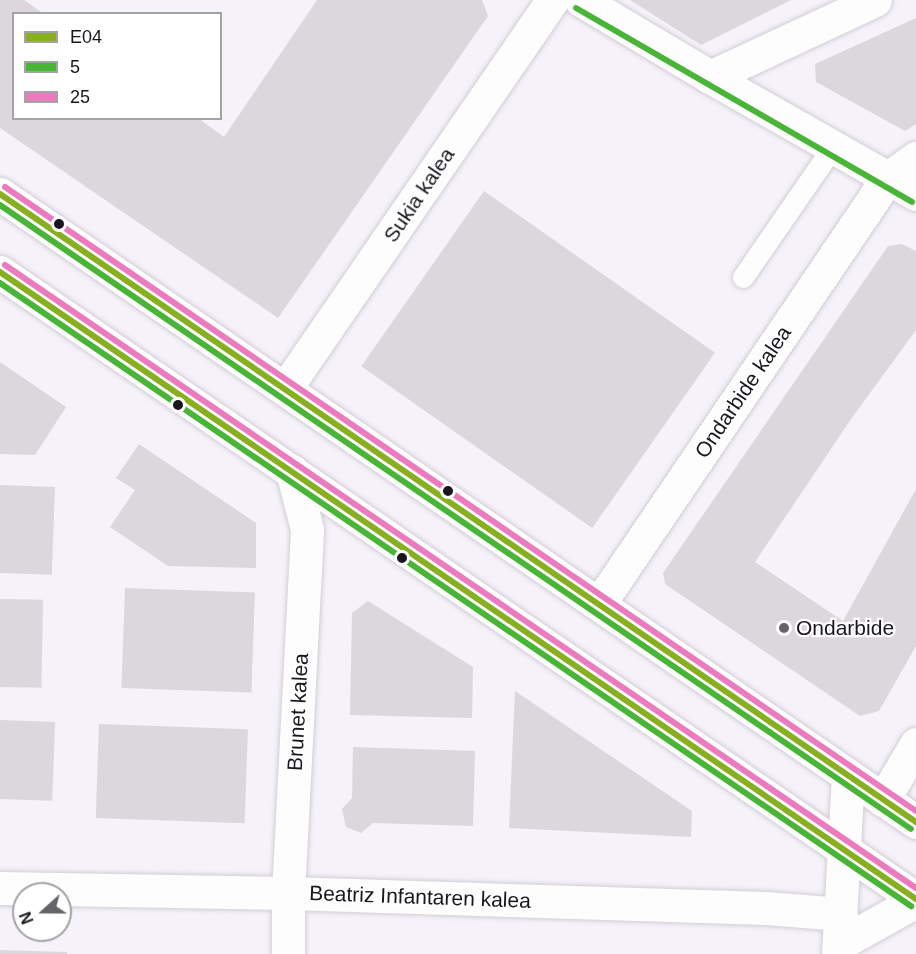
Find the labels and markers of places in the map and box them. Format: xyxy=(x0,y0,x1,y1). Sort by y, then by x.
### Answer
unlabelled marker xyxy=(53,218,65,230)
unlabelled marker xyxy=(172,399,184,411)
unlabelled marker xyxy=(442,485,454,497)
unlabelled marker xyxy=(396,552,408,564)
place label: Ondarbide xyxy=(796,615,894,641)
marker: Ondarbide xyxy=(777,621,791,635)

